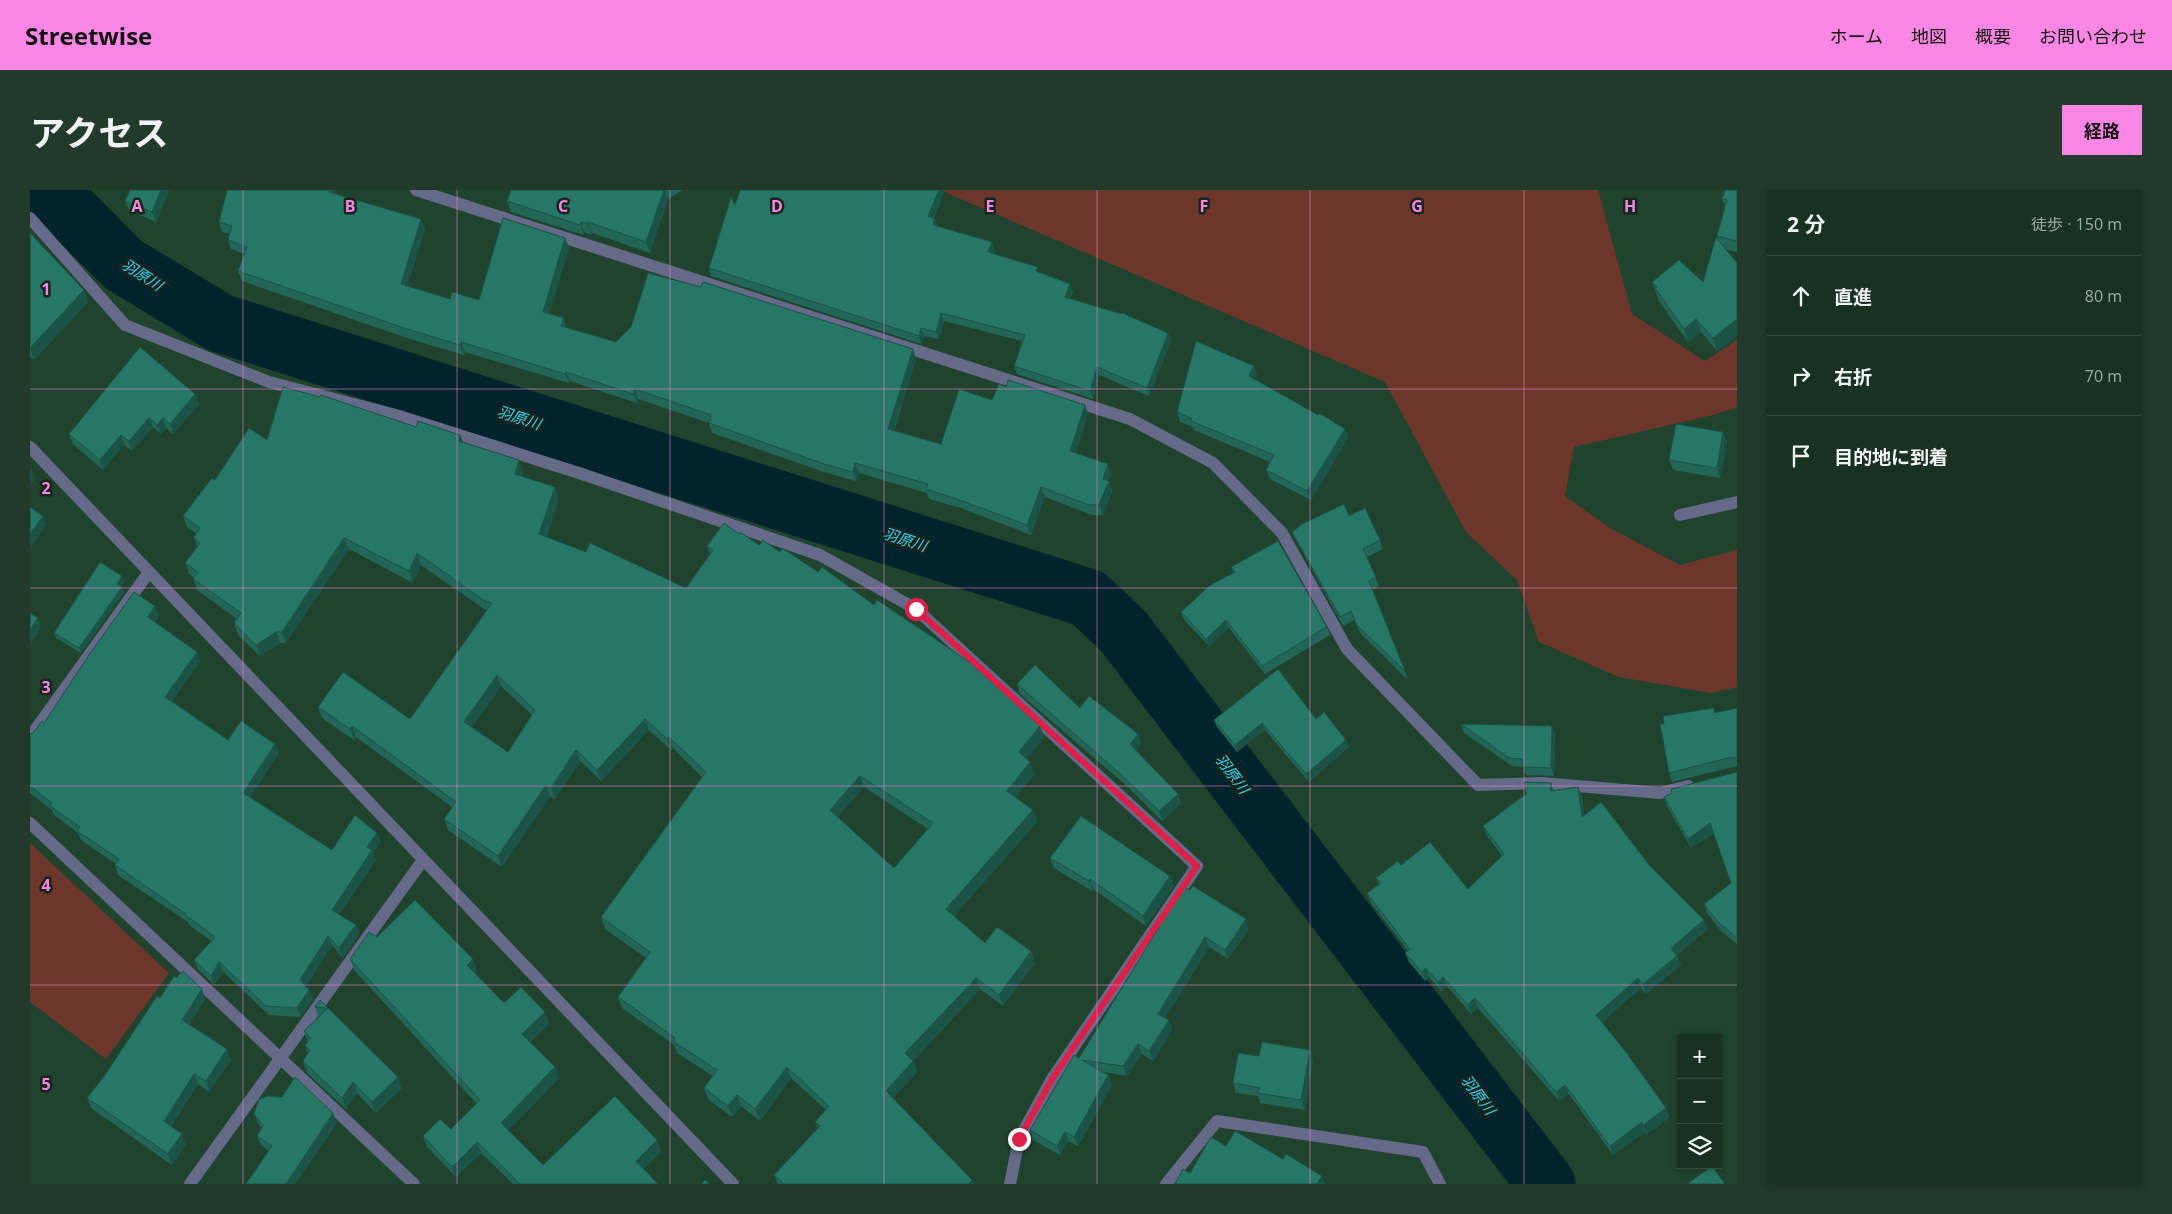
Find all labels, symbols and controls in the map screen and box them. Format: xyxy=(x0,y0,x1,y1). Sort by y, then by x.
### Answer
text: Streetwise xyxy=(25,19,152,52)
text: ホーム xyxy=(1830,24,1883,48)
text: 地図 xyxy=(1911,24,1947,48)
text: 概要 xyxy=(1975,24,2011,48)
text: お問い合わせ xyxy=(2039,24,2147,48)
button: 経路 xyxy=(2062,105,2142,155)
text: アクセス xyxy=(30,109,168,156)
text: A xyxy=(131,195,143,217)
text: B xyxy=(345,195,355,217)
text: C xyxy=(558,195,568,217)
text: D xyxy=(771,195,783,217)
text: E xyxy=(986,195,995,217)
text: F xyxy=(1200,195,1208,217)
text: G xyxy=(1411,195,1423,217)
text: H xyxy=(1624,195,1636,217)
text: 2 分 xyxy=(1787,210,1825,238)
text: 徒歩 · 150 m xyxy=(2031,213,2122,235)
water label: 羽原川 xyxy=(118,254,169,296)
text: 1 xyxy=(41,278,51,300)
icon: ahead xyxy=(1787,282,1815,310)
text: 直進 xyxy=(1834,284,1872,310)
text: 80 m xyxy=(2085,285,2122,307)
icon: right xyxy=(1787,362,1815,390)
text: 右折 xyxy=(1834,364,1872,390)
text: 70 m xyxy=(2085,365,2122,387)
water label: 羽原川 xyxy=(495,401,546,434)
icon: arrive xyxy=(1787,442,1815,470)
text: 目的地に到着 xyxy=(1834,444,1948,470)
text: 2 xyxy=(41,477,51,499)
water label: 羽原川 xyxy=(881,523,932,556)
route start xyxy=(905,598,928,621)
text: 3 xyxy=(41,676,51,698)
water label: 羽原川 xyxy=(1211,749,1256,799)
text: 4 xyxy=(41,874,51,896)
map controls xyxy=(1677,1034,1722,1169)
button: + xyxy=(1677,1034,1722,1079)
water label: 羽原川 xyxy=(1457,1070,1502,1120)
text: 5 xyxy=(41,1073,51,1095)
button: − xyxy=(1677,1079,1722,1124)
button: layers xyxy=(1677,1124,1722,1169)
route end xyxy=(1008,1128,1031,1151)

